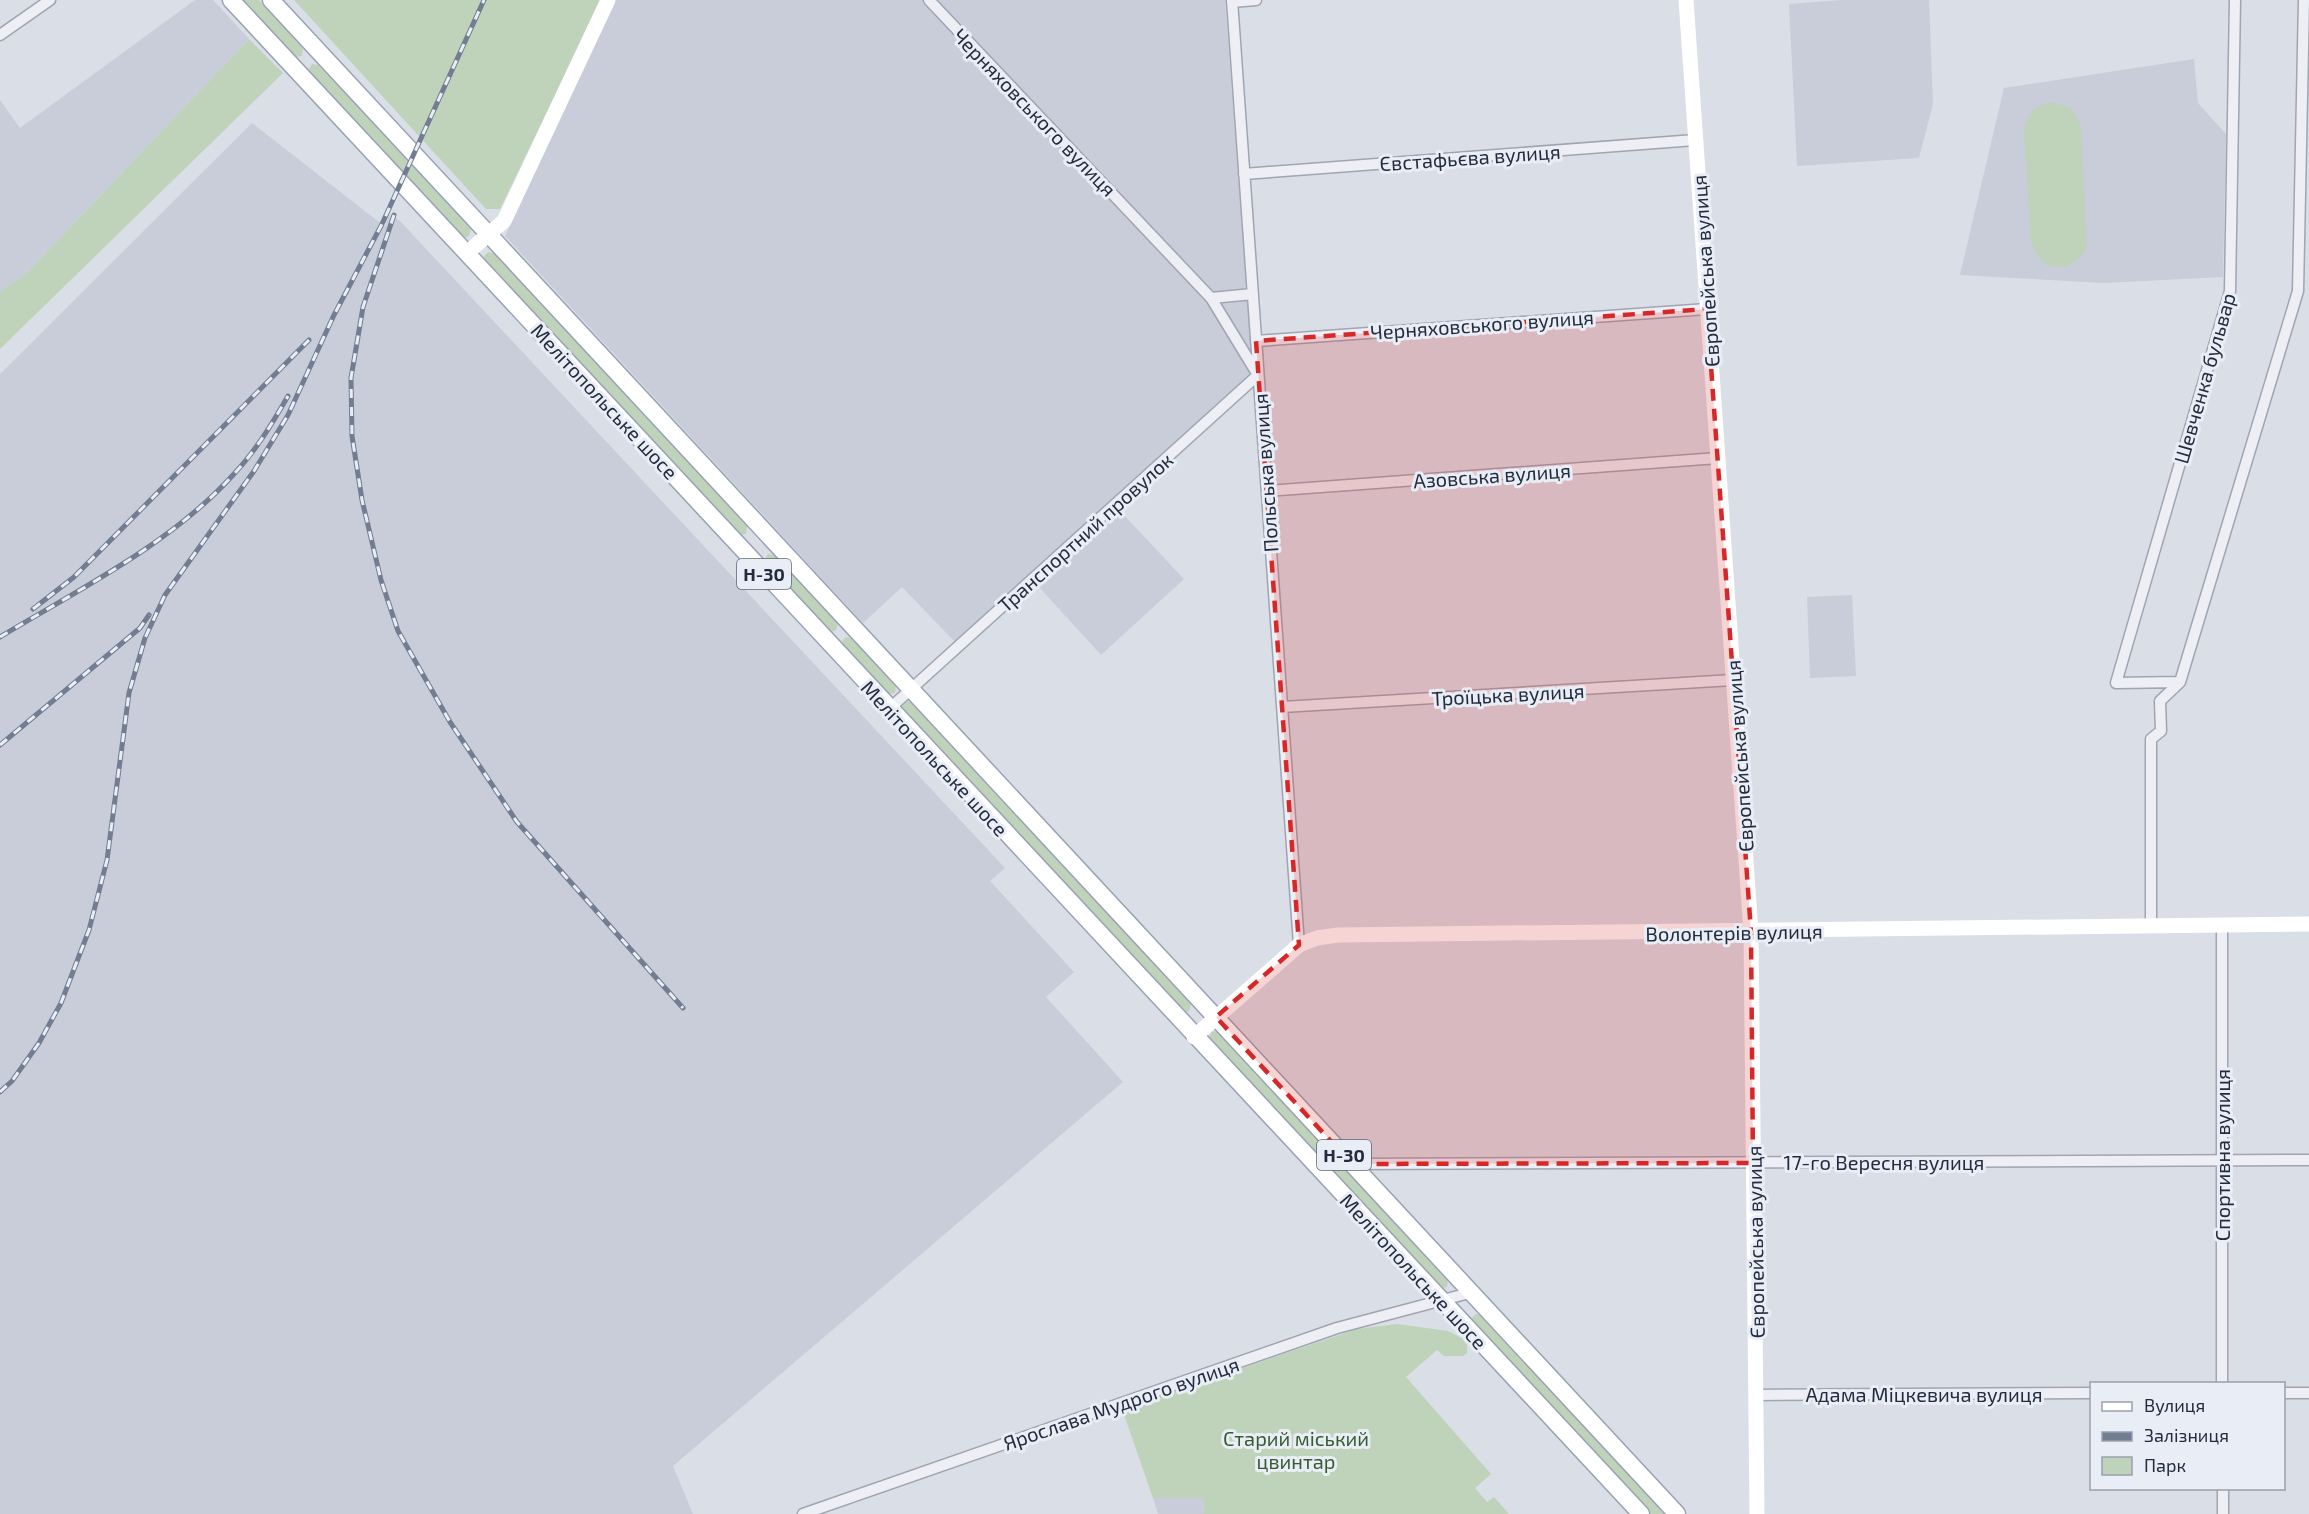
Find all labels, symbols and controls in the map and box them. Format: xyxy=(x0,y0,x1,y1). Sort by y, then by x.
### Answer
street label: Черняховського вулиця xyxy=(948,23,1121,202)
street label: Євстафьєва вулиця xyxy=(1379,139,1561,176)
street label: Європейська вулиця xyxy=(1686,174,1725,368)
street label: Шевченка бульвар xyxy=(2168,290,2241,466)
street label: Черняховського вулиця xyxy=(1369,304,1595,345)
street label: Мелітопольське шосе xyxy=(527,318,683,484)
street label: Польська вулиця xyxy=(1247,393,1284,553)
street label: Транспортний провулок xyxy=(993,447,1178,618)
street label: Азовська вулиця xyxy=(1412,458,1572,493)
road number: Н-30 xyxy=(737,559,791,589)
street label: Європейська вулиця xyxy=(1720,659,1759,853)
street label: Мелітопольське шосе xyxy=(857,675,1013,841)
street label: Троїцька вулиця xyxy=(1431,678,1585,711)
street label: Волонтерів вулиця xyxy=(1645,918,1823,947)
street label: Спортивна вулиця xyxy=(2210,1069,2235,1241)
road number: Н-30 xyxy=(1317,1140,1371,1170)
street label: Європейська вулиця xyxy=(1741,1145,1770,1339)
street label: 17-го Вересня вулиця xyxy=(1784,1150,1984,1175)
street label: Мелітопольське шосе xyxy=(1336,1188,1492,1354)
street label: Ярослава Мудрого вулиця xyxy=(1000,1351,1242,1456)
street label: Адама Міцкевича вулиця xyxy=(1805,1382,2043,1407)
legend xyxy=(2090,1382,2285,1490)
text: Вулиця xyxy=(2144,1394,2205,1416)
text: Залізниця xyxy=(2144,1424,2229,1446)
park label: Старий міський цвинтар xyxy=(1223,1426,1369,1473)
text: Парк xyxy=(2144,1454,2186,1476)

